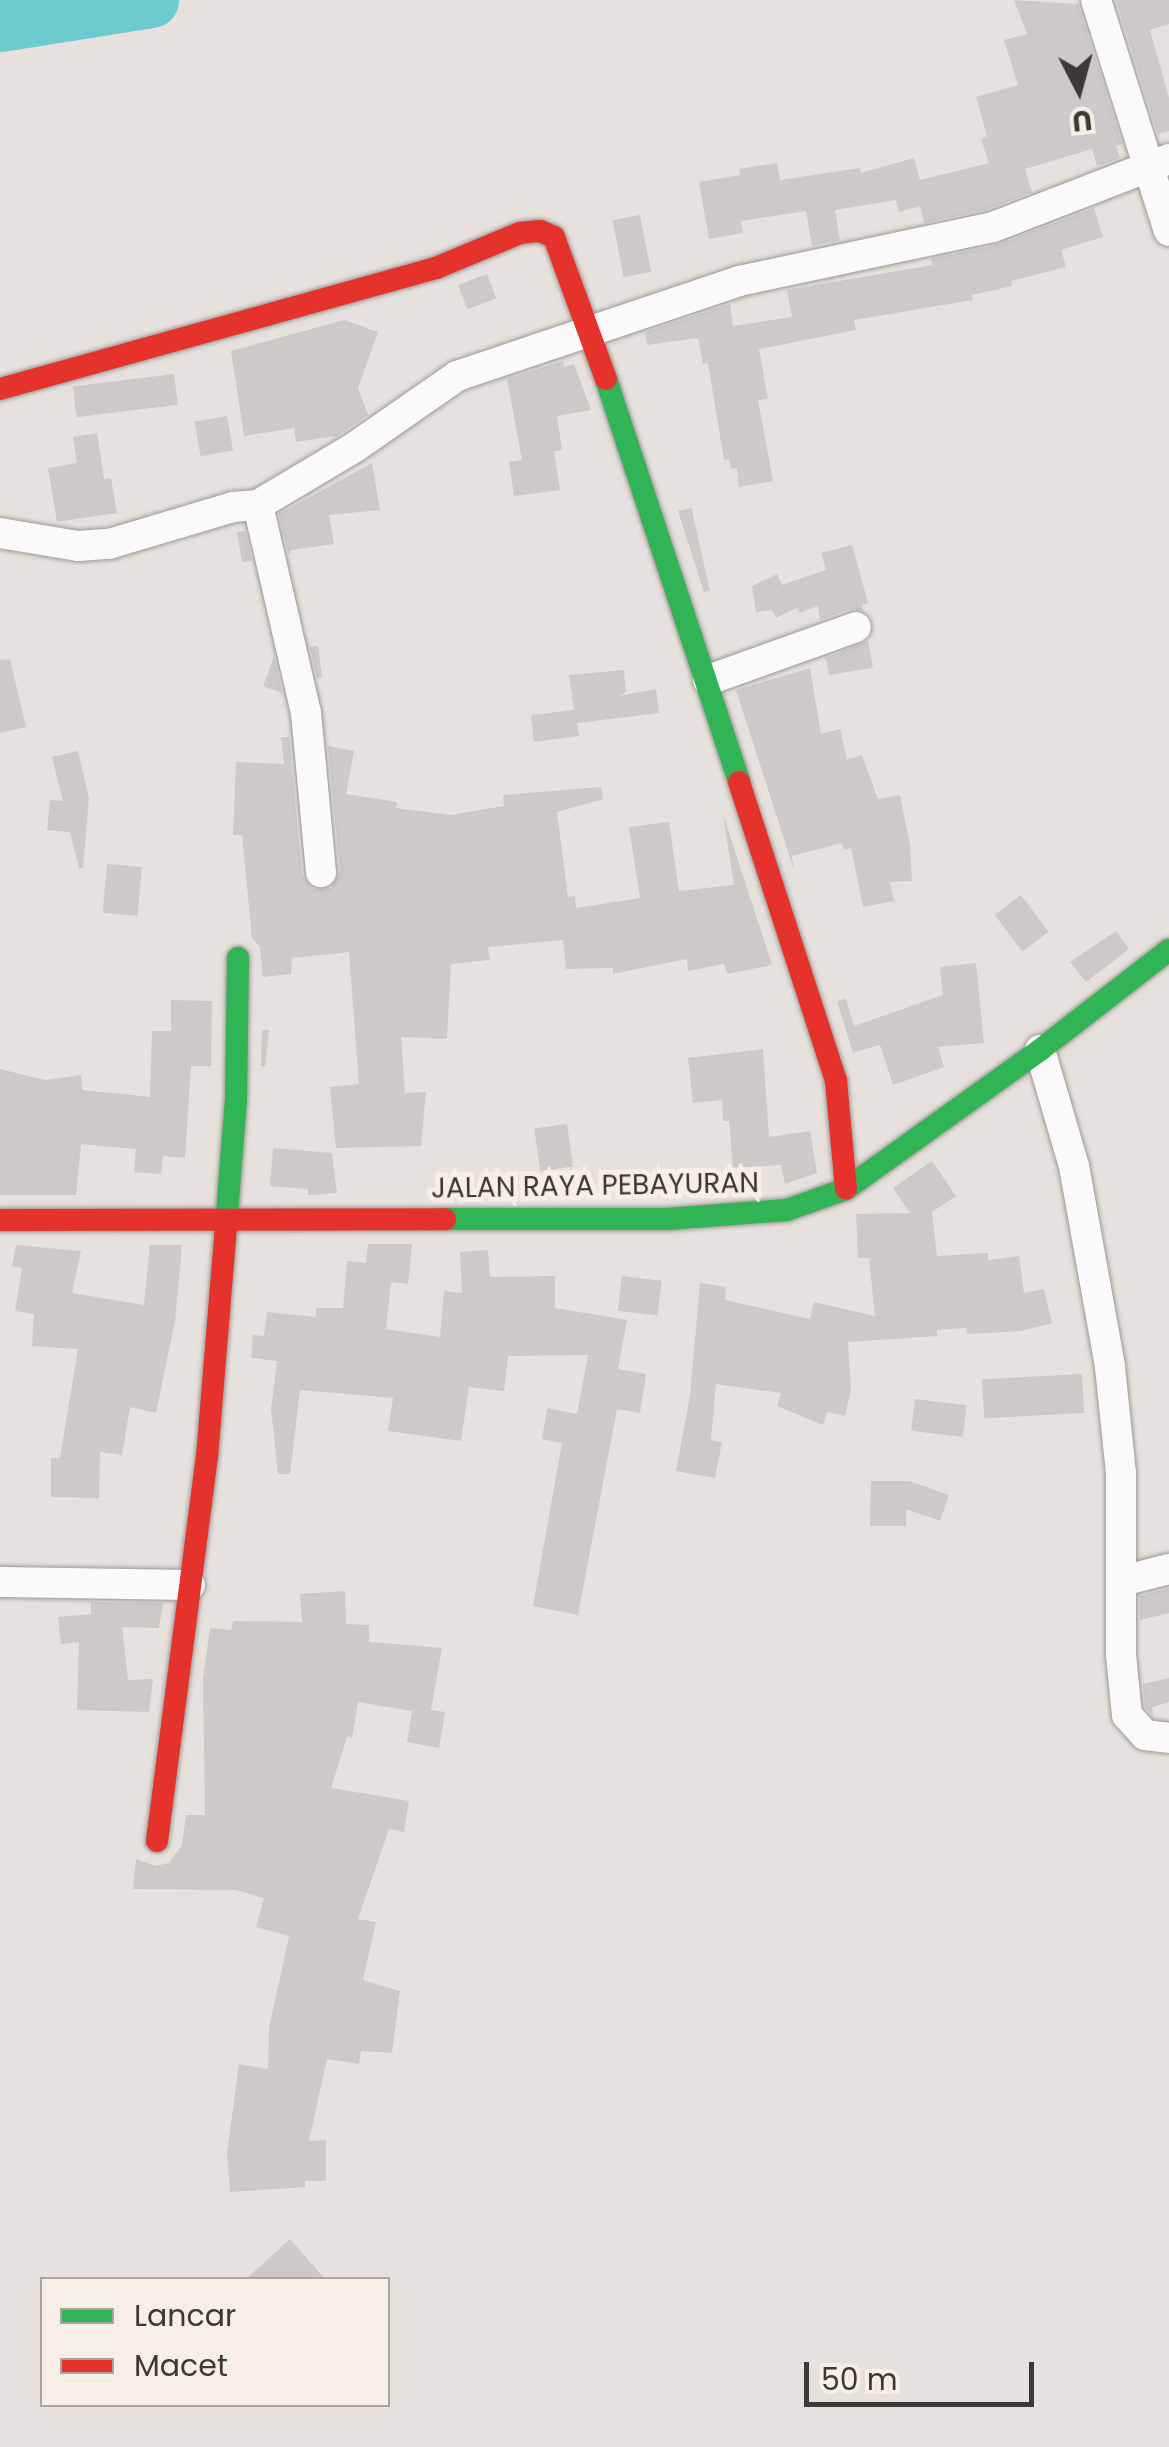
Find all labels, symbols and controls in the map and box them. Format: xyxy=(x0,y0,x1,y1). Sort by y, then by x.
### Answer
north arrow xyxy=(1029,40,1129,140)
text: U xyxy=(1070,100,1094,141)
street label: JALAN RAYA PEBAYURAN xyxy=(431,1166,759,1206)
legend xyxy=(40,2277,390,2407)
text: Lancar xyxy=(134,2294,236,2337)
scale bar xyxy=(809,2342,1039,2404)
text: Macet xyxy=(134,2344,228,2387)
text: 50 m xyxy=(821,2358,898,2401)

